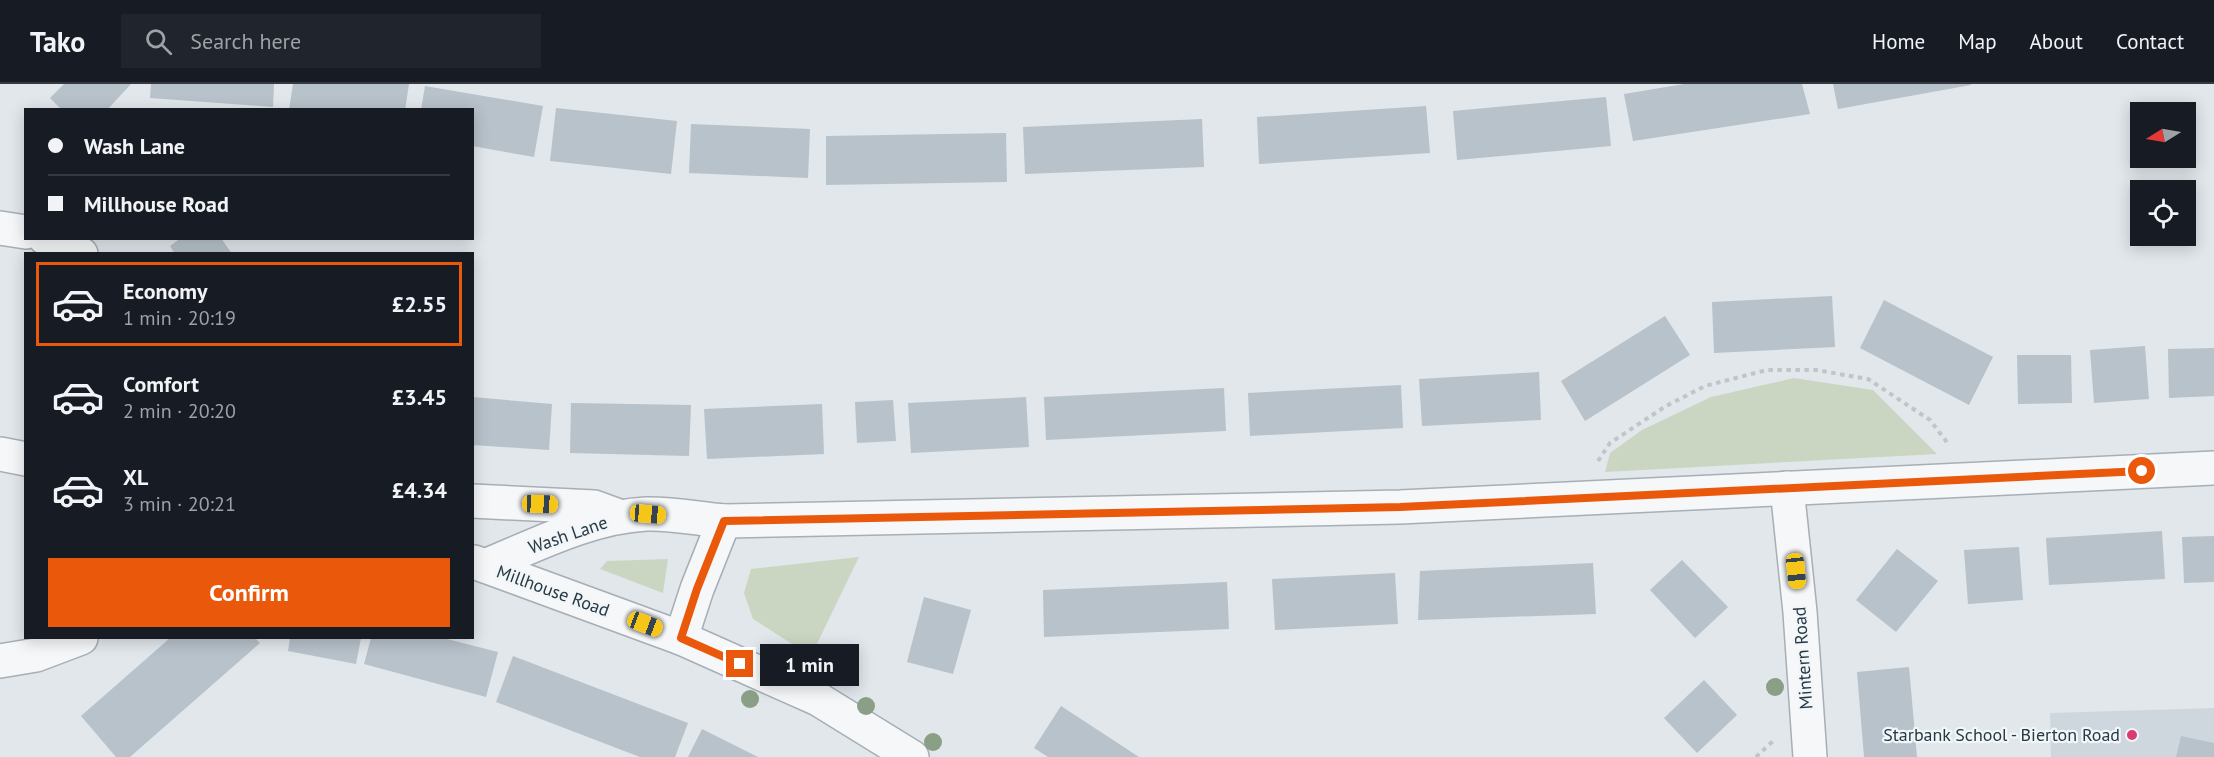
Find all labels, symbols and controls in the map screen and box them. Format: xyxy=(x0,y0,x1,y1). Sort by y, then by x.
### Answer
search box xyxy=(121,14,541,68)
text: Tako xyxy=(30,23,85,60)
icon: search xyxy=(142,25,175,58)
text: Search here xyxy=(190,27,301,55)
text: Home xyxy=(1872,28,1925,55)
text: Map xyxy=(1958,28,1997,55)
text: About xyxy=(2030,28,2083,55)
text: Contact xyxy=(2116,28,2184,55)
north arrow xyxy=(2130,102,2196,168)
map controls xyxy=(2130,102,2196,246)
text: Wash Lane xyxy=(84,132,185,160)
button: locate xyxy=(2130,180,2196,246)
text: Millhouse Road xyxy=(84,190,229,218)
icon: car xyxy=(51,277,105,331)
text: Economy xyxy=(123,277,207,305)
text: £2.55 xyxy=(392,290,447,318)
text: 1 min · 20:19 xyxy=(123,305,236,331)
icon: car xyxy=(51,370,105,424)
text: Comfort xyxy=(123,370,199,398)
text: £3.45 xyxy=(392,383,447,411)
text: 2 min · 20:20 xyxy=(123,398,236,424)
route start xyxy=(2128,457,2155,484)
icon: car xyxy=(51,463,105,517)
text: XL xyxy=(123,463,148,491)
text: £4.34 xyxy=(392,476,447,504)
text: 3 min · 20:21 xyxy=(123,491,236,517)
car xyxy=(522,494,558,514)
car xyxy=(629,503,667,525)
street label: Wash Lane xyxy=(525,510,610,559)
car xyxy=(1785,552,1807,590)
button: Confirm xyxy=(48,558,450,627)
street label: Millhouse Road xyxy=(494,559,613,622)
street label: Mintern Road xyxy=(1787,606,1818,710)
car xyxy=(625,609,665,639)
callout: 1 min xyxy=(761,643,860,685)
route end xyxy=(726,650,753,677)
text: 1 min xyxy=(785,652,834,678)
place label: Starbank School - Bierton Road xyxy=(1883,723,2120,746)
marker: Starbank School - Bierton Road xyxy=(2125,728,2139,742)

